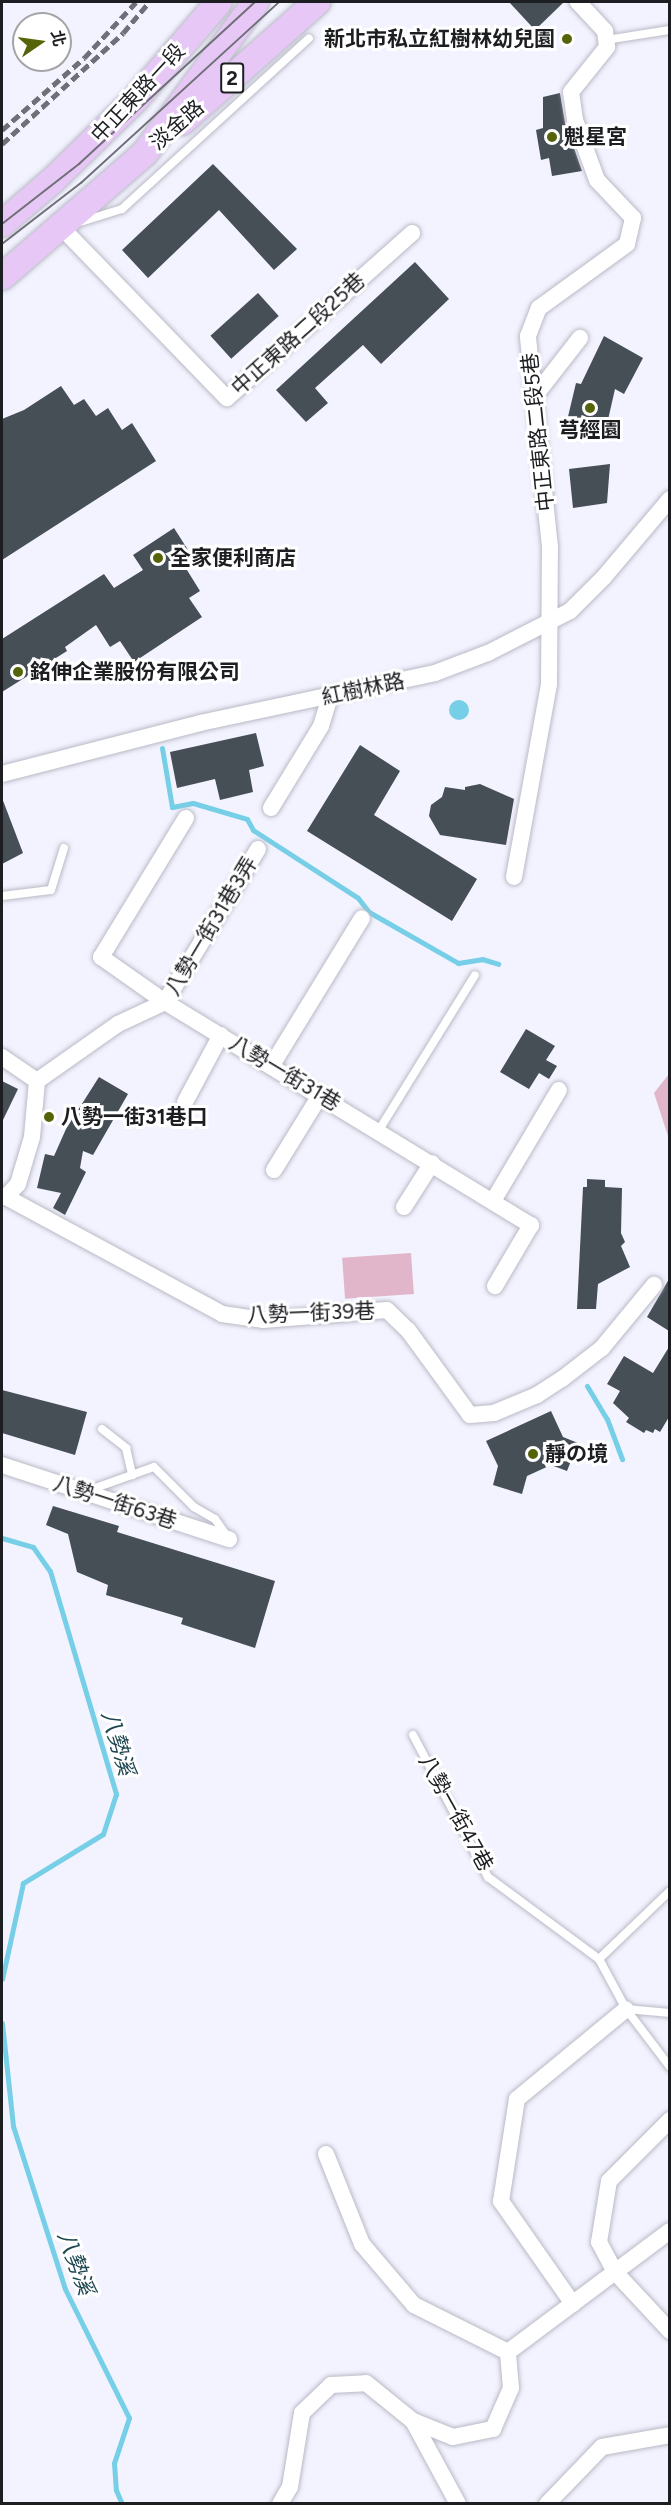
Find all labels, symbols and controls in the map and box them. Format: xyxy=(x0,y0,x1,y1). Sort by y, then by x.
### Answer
north arrow xyxy=(12,12,72,72)
place label: 新北市私立紅樹林幼兒園 xyxy=(324,26,555,52)
text: 北 xyxy=(47,28,69,48)
marker: 新北市私立紅樹林幼兒園 xyxy=(560,32,574,46)
street label: 中正東路一段 xyxy=(86,38,190,148)
road number: 2 xyxy=(220,61,244,95)
street label: 淡金路 xyxy=(145,95,209,155)
place label: 魁星宮 xyxy=(564,124,627,150)
marker: 魁星宮 xyxy=(545,130,559,144)
street label: 中正東路二段25巷 xyxy=(226,267,370,401)
street label: 中正東路二段5巷 xyxy=(517,352,559,512)
marker: 芎經園 xyxy=(583,401,597,415)
place label: 芎經園 xyxy=(559,417,621,443)
place label: 全家便利商店 xyxy=(170,545,296,571)
marker: 全家便利商店 xyxy=(151,551,165,565)
place label: 銘伸企業股份有限公司 xyxy=(30,659,240,685)
marker: 銘伸企業股份有限公司 xyxy=(11,665,25,679)
street label: 紅樹林路 xyxy=(319,668,407,710)
street label: 八勢一街31巷3弄 xyxy=(160,852,262,1000)
street label: 八勢一街31巷 xyxy=(225,1030,345,1116)
place label: 八勢一街31巷口 xyxy=(61,1104,208,1130)
marker: 八勢一街31巷口 xyxy=(42,1110,56,1124)
street label: 八勢一街39巷 xyxy=(246,1298,376,1328)
place label: 靜の境 xyxy=(545,1441,608,1467)
marker: 靜の境 xyxy=(526,1447,540,1461)
street label: 八勢一街63巷 xyxy=(50,1470,180,1534)
water label: 八勢溪 xyxy=(96,1708,140,1778)
street label: 八勢一街47巷 xyxy=(414,1750,498,1876)
water label: 八勢溪 xyxy=(52,2227,100,2299)

